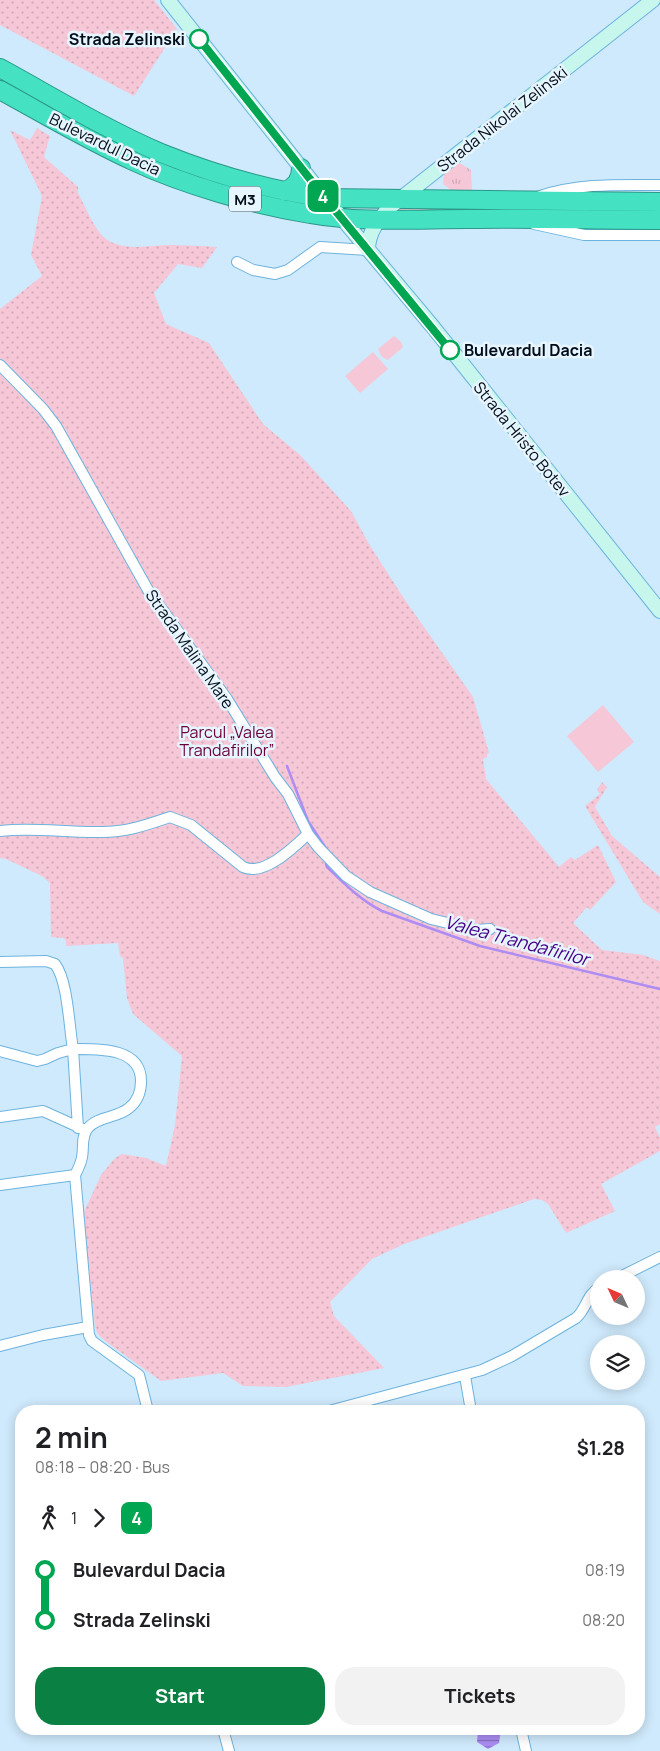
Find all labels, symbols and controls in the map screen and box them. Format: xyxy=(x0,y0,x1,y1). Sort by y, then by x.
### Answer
place label: Strada Zelinski xyxy=(69,28,185,50)
marker: Strada Zelinski xyxy=(189,29,209,49)
street label: Strada Nikolai Zelinski xyxy=(432,61,572,177)
street label: Bulevardul Dacia xyxy=(46,108,164,180)
line badge: 4 xyxy=(307,180,339,212)
text: 4 xyxy=(318,184,328,208)
road number: M3 xyxy=(229,186,261,212)
place label: Bulevardul Dacia xyxy=(464,339,592,361)
marker: Bulevardul Dacia xyxy=(440,340,460,360)
street label: Strada Hristo Botev xyxy=(469,377,575,501)
street label: Strada Malina Mare xyxy=(141,585,239,713)
park label: Parcul „Valea Trandafirilor” xyxy=(180,721,274,761)
water label: Valea Trandafirilor xyxy=(442,909,594,971)
north arrow xyxy=(590,1270,645,1325)
map controls xyxy=(590,1270,645,1390)
button: layers xyxy=(590,1335,645,1390)
text: 2 min xyxy=(35,1418,108,1456)
text: $1.28 xyxy=(577,1435,625,1461)
text: 08:18 – 08:20 · Bus xyxy=(35,1456,170,1478)
icon: walk xyxy=(35,1504,63,1532)
icon: forward xyxy=(85,1504,113,1532)
text: 4 xyxy=(131,1506,142,1530)
text: 1 xyxy=(71,1507,77,1529)
text: Bulevardul Dacia xyxy=(73,1557,225,1583)
text: 08:19 xyxy=(585,1559,625,1581)
text: Strada Zelinski xyxy=(73,1607,211,1633)
text: 08:20 xyxy=(582,1609,625,1631)
button: Start xyxy=(35,1667,325,1725)
button: Tickets xyxy=(335,1667,625,1725)

